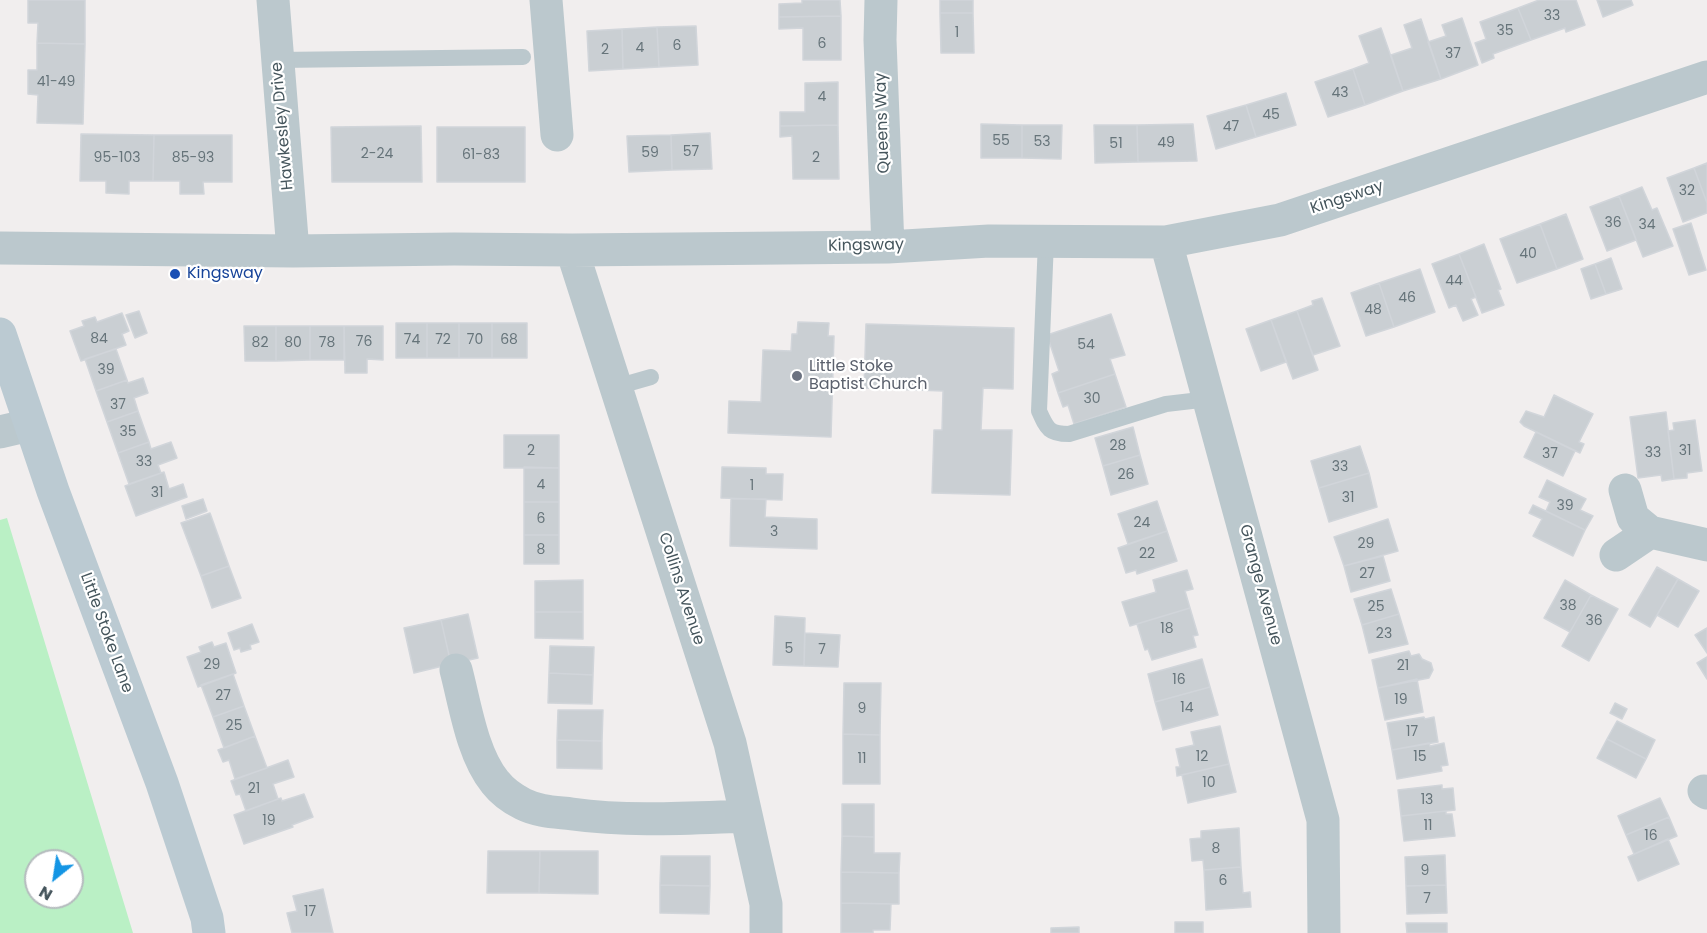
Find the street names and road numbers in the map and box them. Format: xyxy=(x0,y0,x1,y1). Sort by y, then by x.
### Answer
street label: Hawkesley Drive xyxy=(268,61,298,191)
street label: Queens Way xyxy=(872,72,894,174)
street label: Kingsway xyxy=(1308,177,1386,219)
street label: Kingsway xyxy=(828,236,904,256)
street label: Grange Avenue xyxy=(1235,522,1285,648)
street label: Collins Avenue xyxy=(654,530,708,648)
street label: Little Stoke Lane xyxy=(75,570,137,696)

